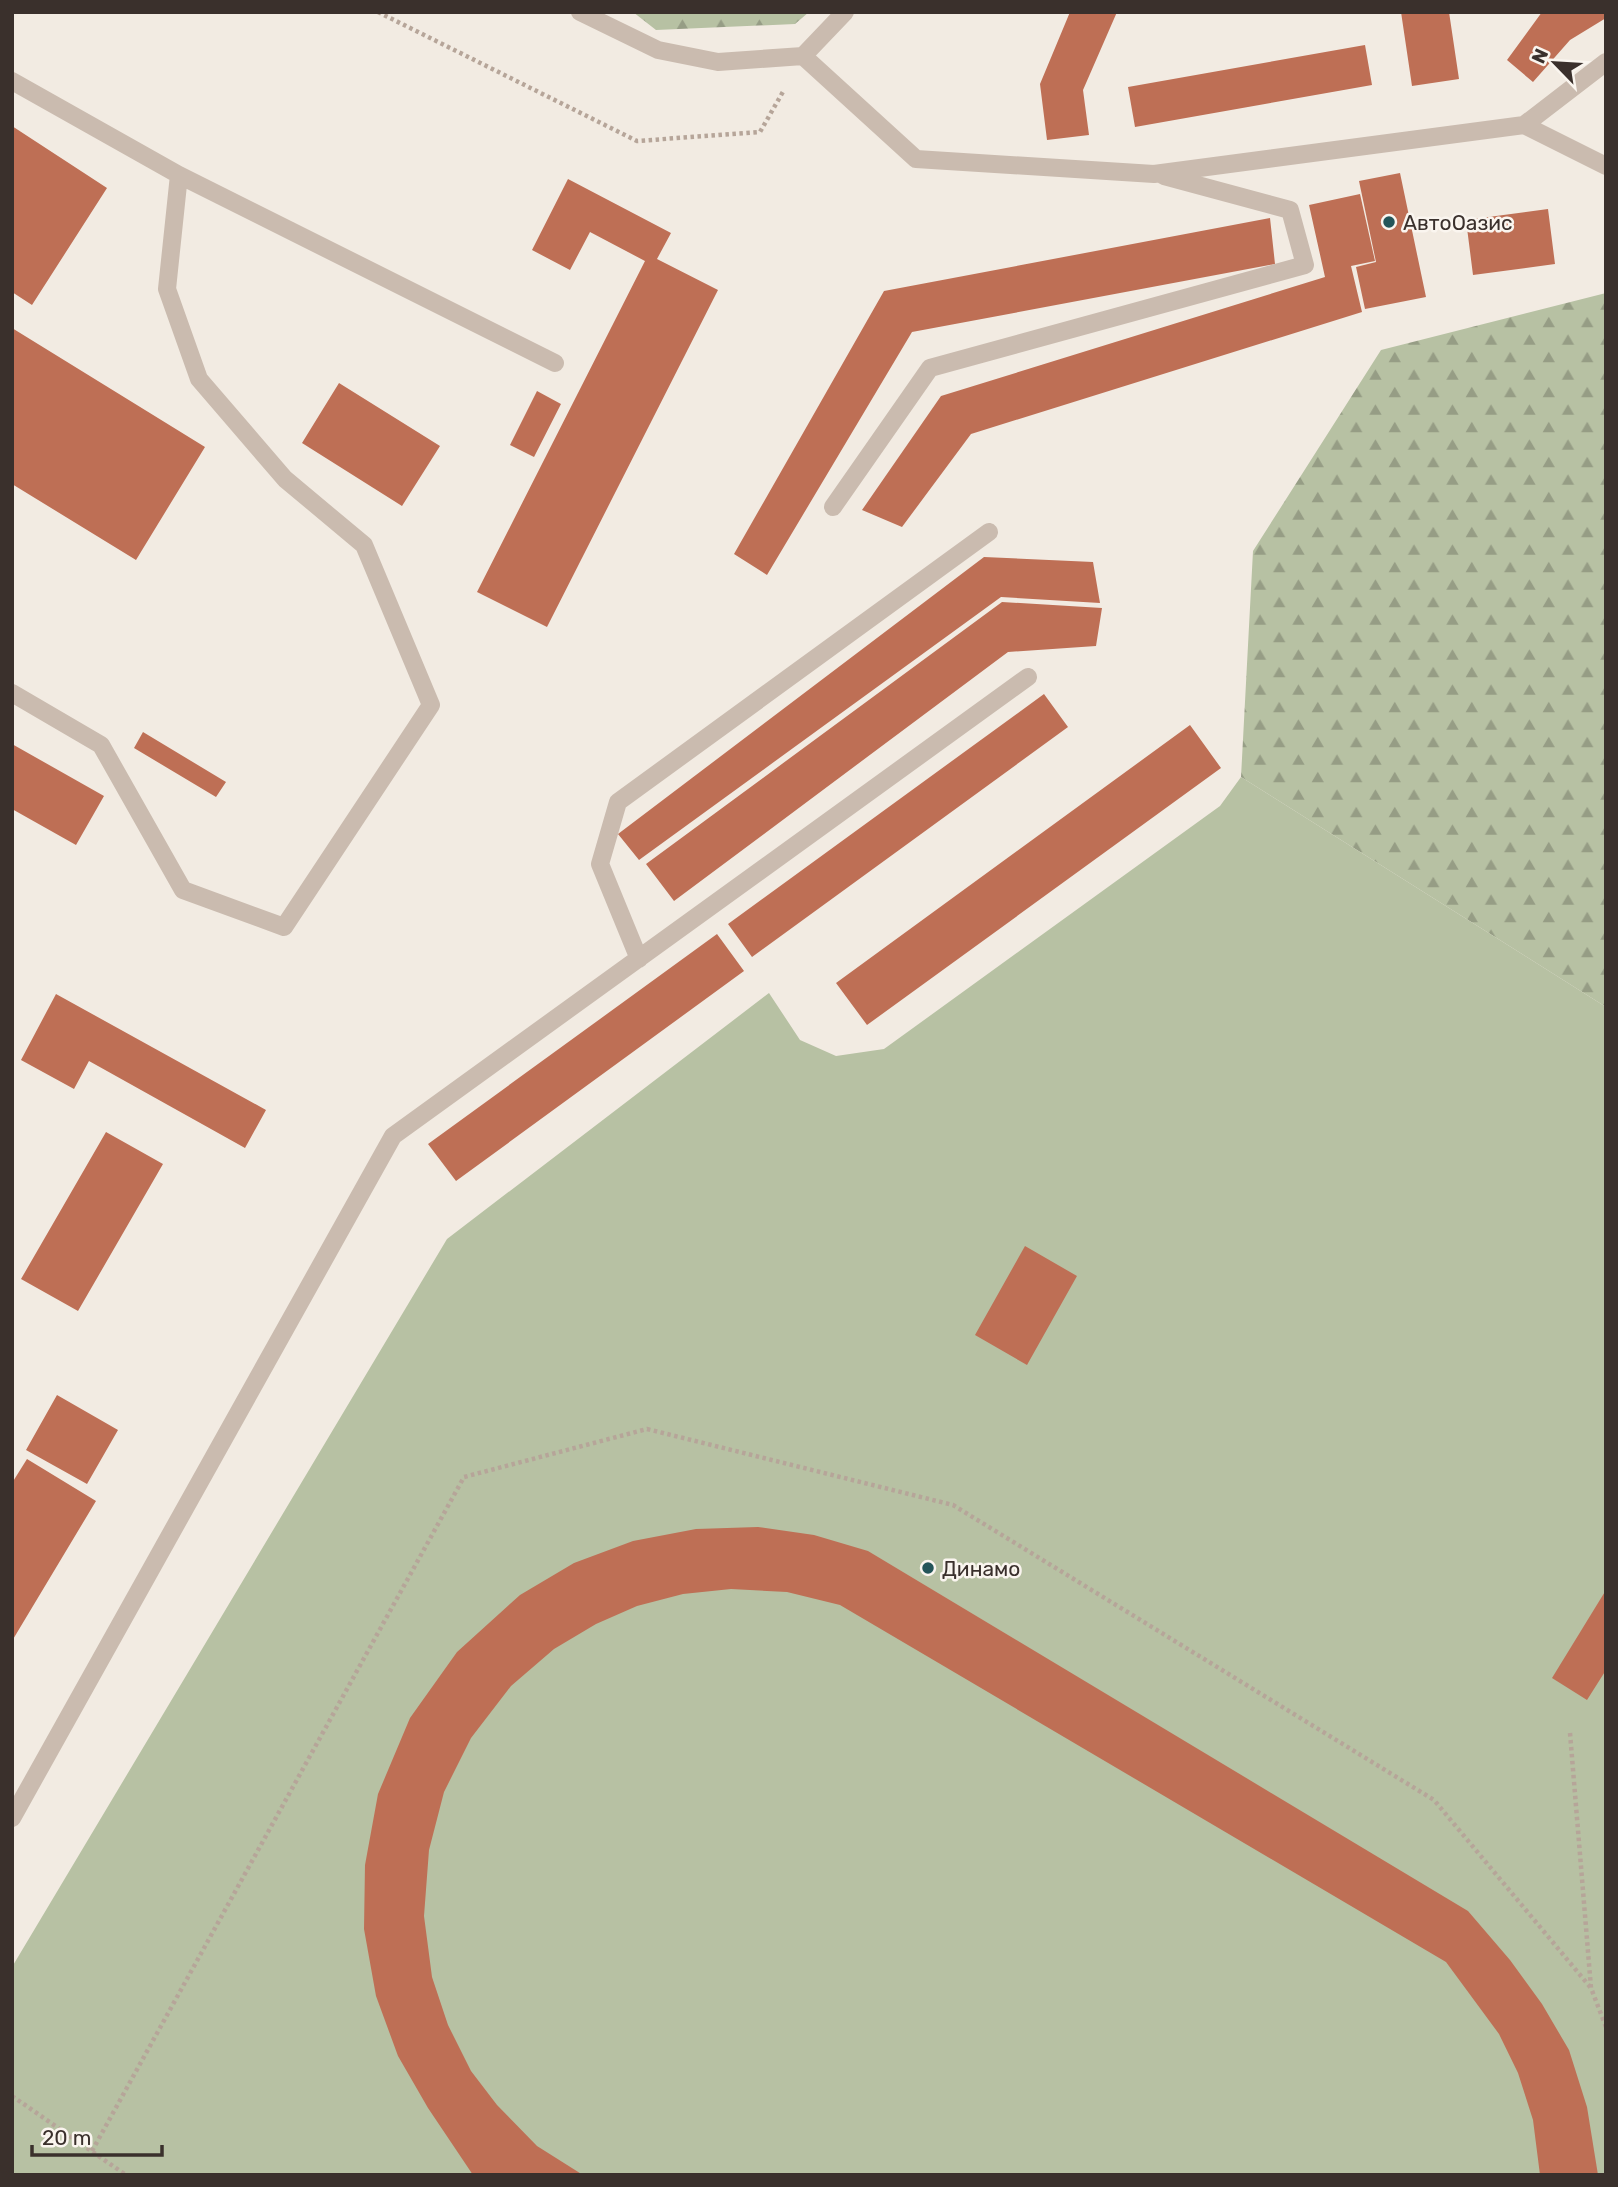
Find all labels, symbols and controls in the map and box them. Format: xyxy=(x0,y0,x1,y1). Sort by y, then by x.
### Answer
north arrow xyxy=(1520,28,1590,98)
text: N xyxy=(1527,45,1553,67)
place label: АвтоОазис xyxy=(1403,210,1513,235)
marker: АвтоОазис xyxy=(1381,214,1397,230)
place label: Динамо xyxy=(942,1556,1020,1581)
marker: Динамо xyxy=(920,1560,936,1576)
scale bar xyxy=(32,2114,161,2158)
text: 20 m xyxy=(42,2125,91,2150)

